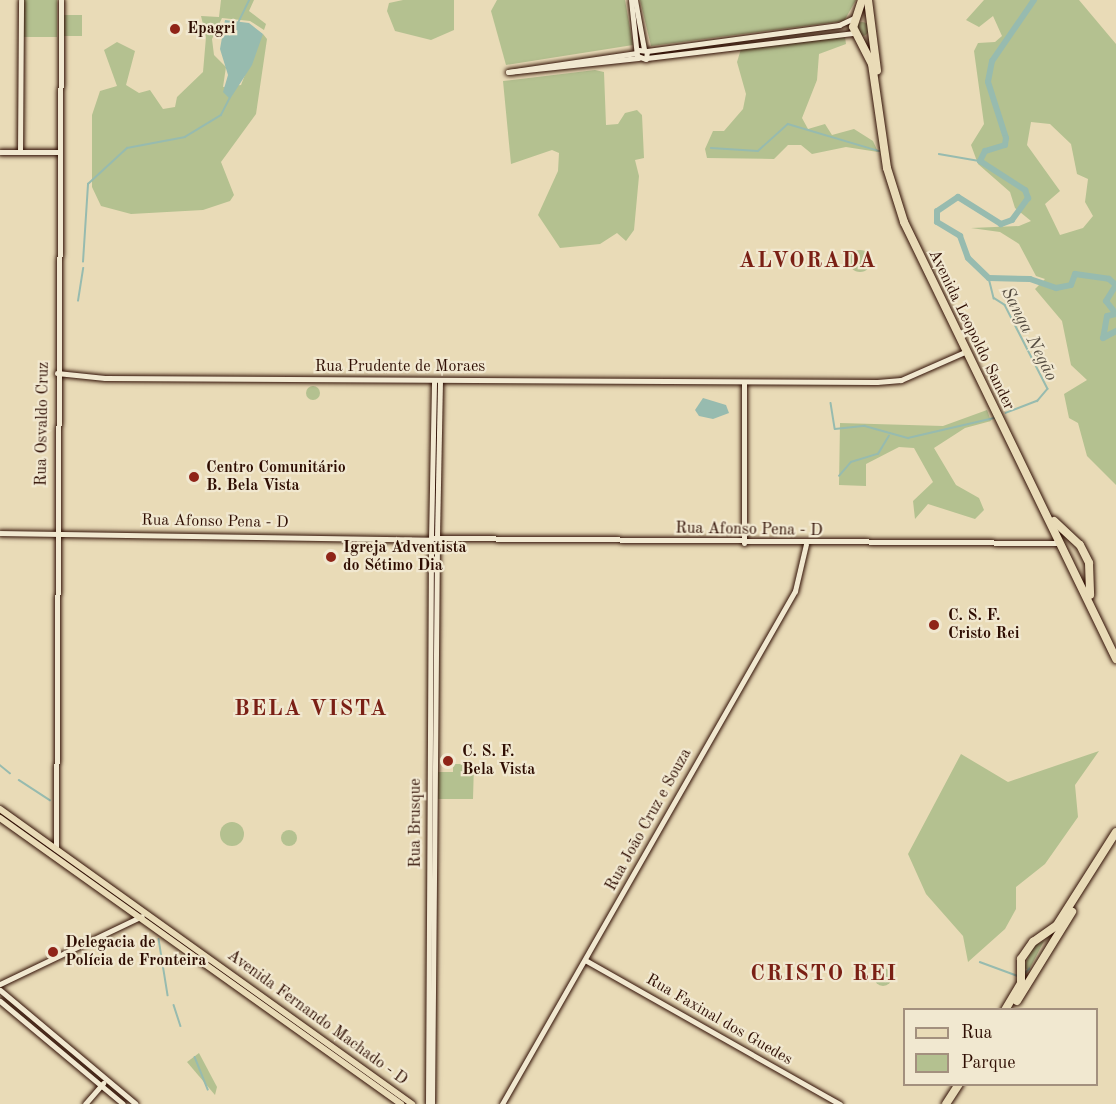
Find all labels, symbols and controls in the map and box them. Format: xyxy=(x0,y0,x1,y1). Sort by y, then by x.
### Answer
place label: Epagri xyxy=(187,19,235,39)
marker: Epagri xyxy=(168,22,182,36)
street label: Avenida Leopoldo Sander xyxy=(924,247,1018,413)
district label: ALVORADA xyxy=(739,249,877,275)
water label: Sanga Negão xyxy=(996,283,1062,385)
street label: Rua Prudente de Moraes xyxy=(315,357,485,377)
street label: Rua Osvaldo Cruz xyxy=(32,362,54,486)
place label: Centro Comunitário B. Bela Vista xyxy=(206,458,346,496)
marker: Centro Comunitário B. Bela Vista xyxy=(187,470,201,484)
street label: Rua Afonso Pena - D xyxy=(141,511,289,533)
street label: Rua Afonso Pena - D xyxy=(675,519,823,541)
place label: Igreja Adventista do Sétimo Dia xyxy=(343,538,467,576)
marker: Igreja Adventista do Sétimo Dia xyxy=(324,550,338,564)
place label: C. S. F. Cristo Rei xyxy=(948,606,1019,644)
marker: C. S. F. Cristo Rei xyxy=(925,616,943,634)
district label: BELA VISTA xyxy=(234,697,388,723)
place label: C. S. F. Bela Vista xyxy=(462,742,535,780)
street label: Rua João Cruz e Souza xyxy=(602,745,696,895)
marker: C. S. F. Bela Vista xyxy=(439,752,457,770)
street label: Rua Brusque xyxy=(406,778,426,868)
place label: Delegacia de Polícia de Fronteira xyxy=(65,933,206,971)
marker: Delegacia de Polícia de Fronteira xyxy=(46,945,60,959)
street label: Avenida Fernando Machado - D xyxy=(223,946,411,1090)
district label: CRISTO REI xyxy=(750,962,898,988)
street label: Rua Faxinal dos Guedes xyxy=(642,970,796,1070)
legend xyxy=(903,1008,1098,1086)
text: Rua xyxy=(961,1024,992,1042)
text: Parque xyxy=(961,1054,1016,1072)

